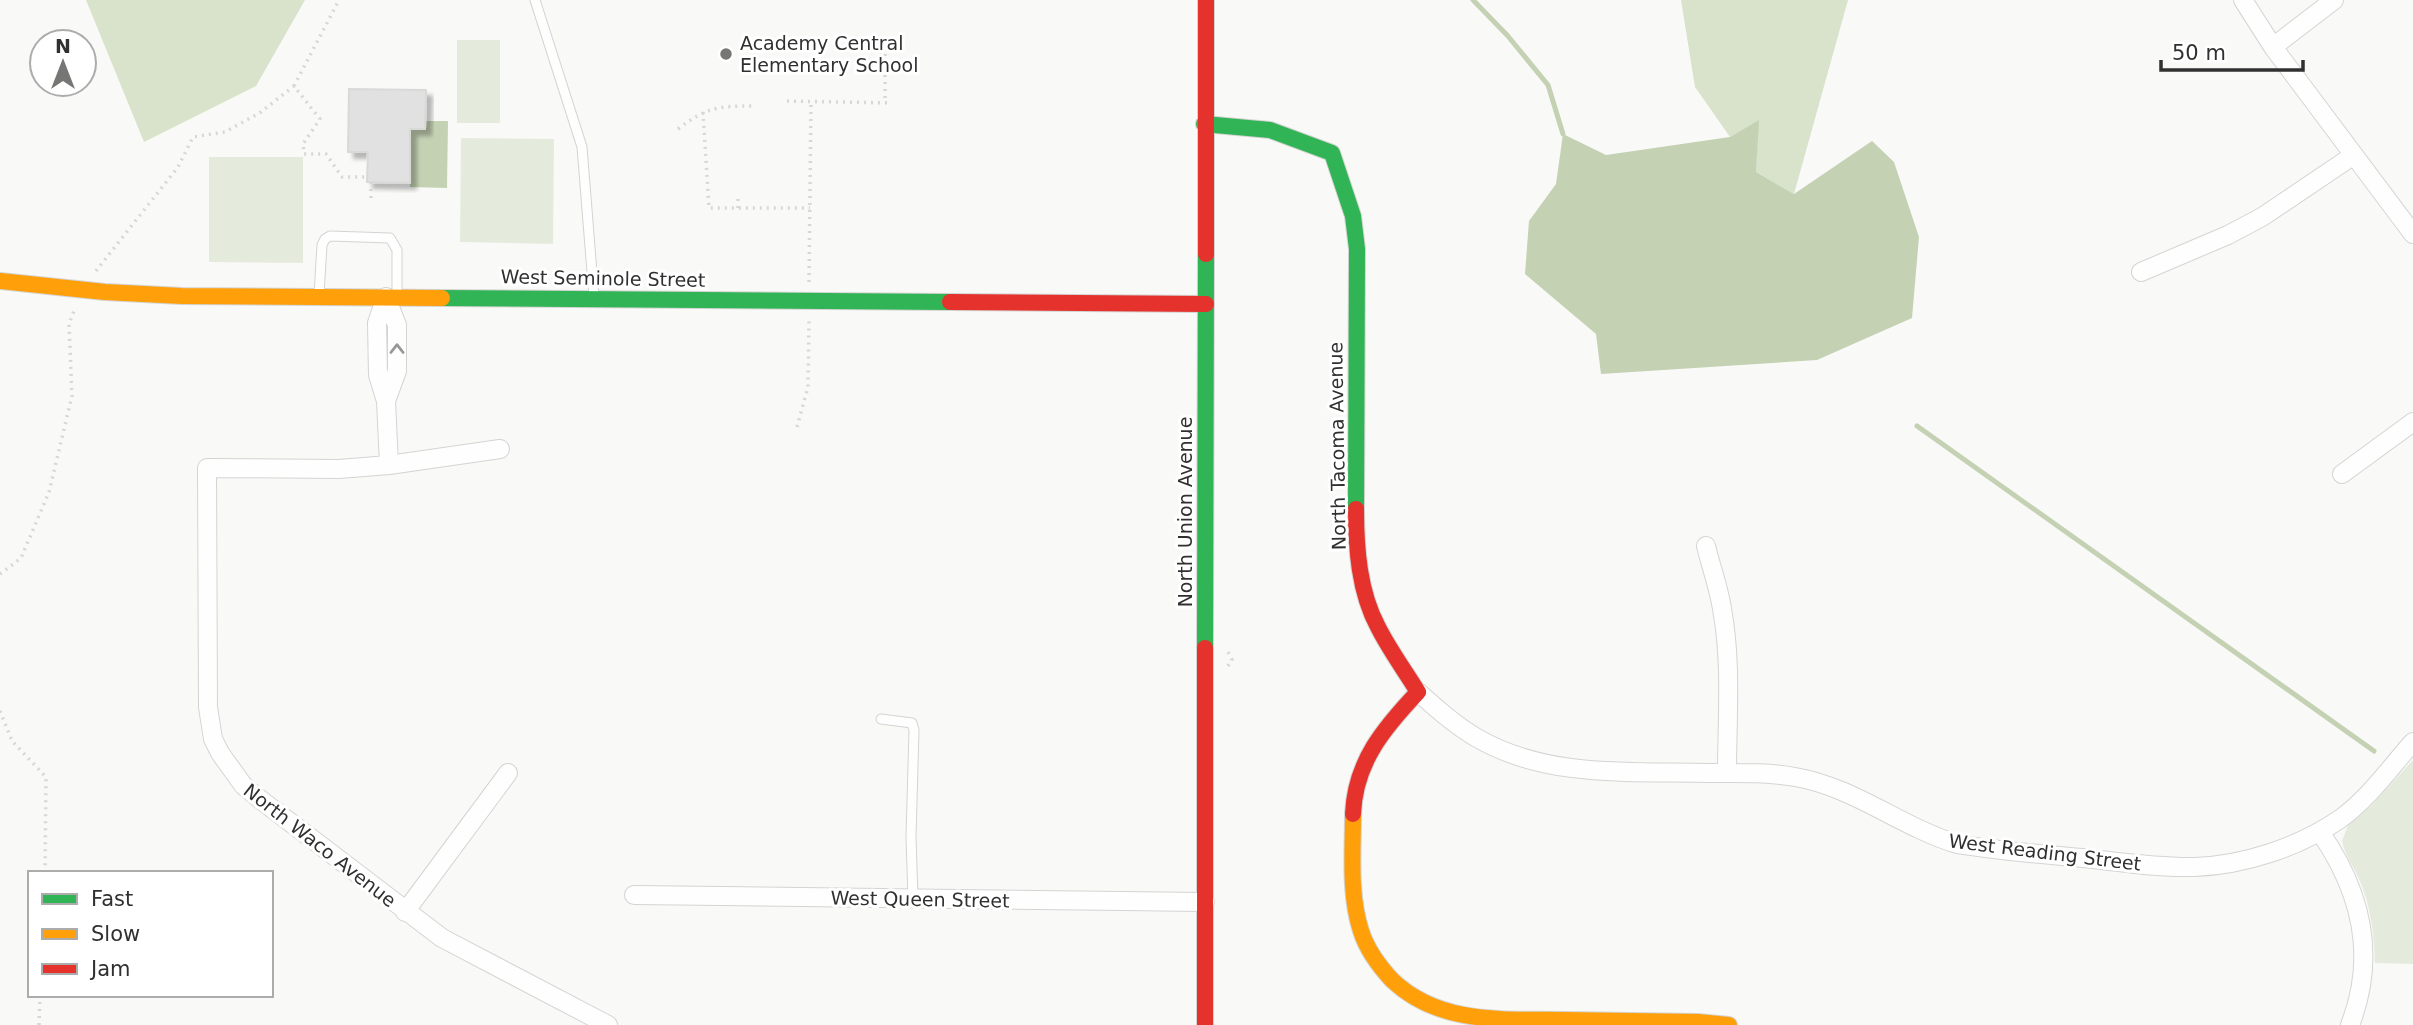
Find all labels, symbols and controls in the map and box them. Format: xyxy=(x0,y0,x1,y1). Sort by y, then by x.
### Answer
north arrow xyxy=(28,28,98,98)
scale bar xyxy=(2161,28,2303,72)
place label: Academy Central Elementary School xyxy=(740,32,918,76)
text: N xyxy=(55,35,71,57)
text: 50 m xyxy=(2172,41,2226,65)
marker: Academy Central Elementary School xyxy=(718,46,734,62)
street label: West Seminole Street xyxy=(500,265,706,291)
street label: North Tacoma Avenue xyxy=(1324,342,1350,550)
one-way arrow xyxy=(389,343,405,354)
street label: North Union Avenue xyxy=(1174,417,1196,607)
street label: North Waco Avenue xyxy=(240,779,400,911)
street label: West Reading Street xyxy=(1948,829,2142,875)
legend xyxy=(28,871,273,997)
street label: West Queen Street xyxy=(830,886,1010,912)
text: Fast xyxy=(91,887,133,911)
text: Slow xyxy=(91,922,140,946)
text: Jam xyxy=(89,957,131,981)

